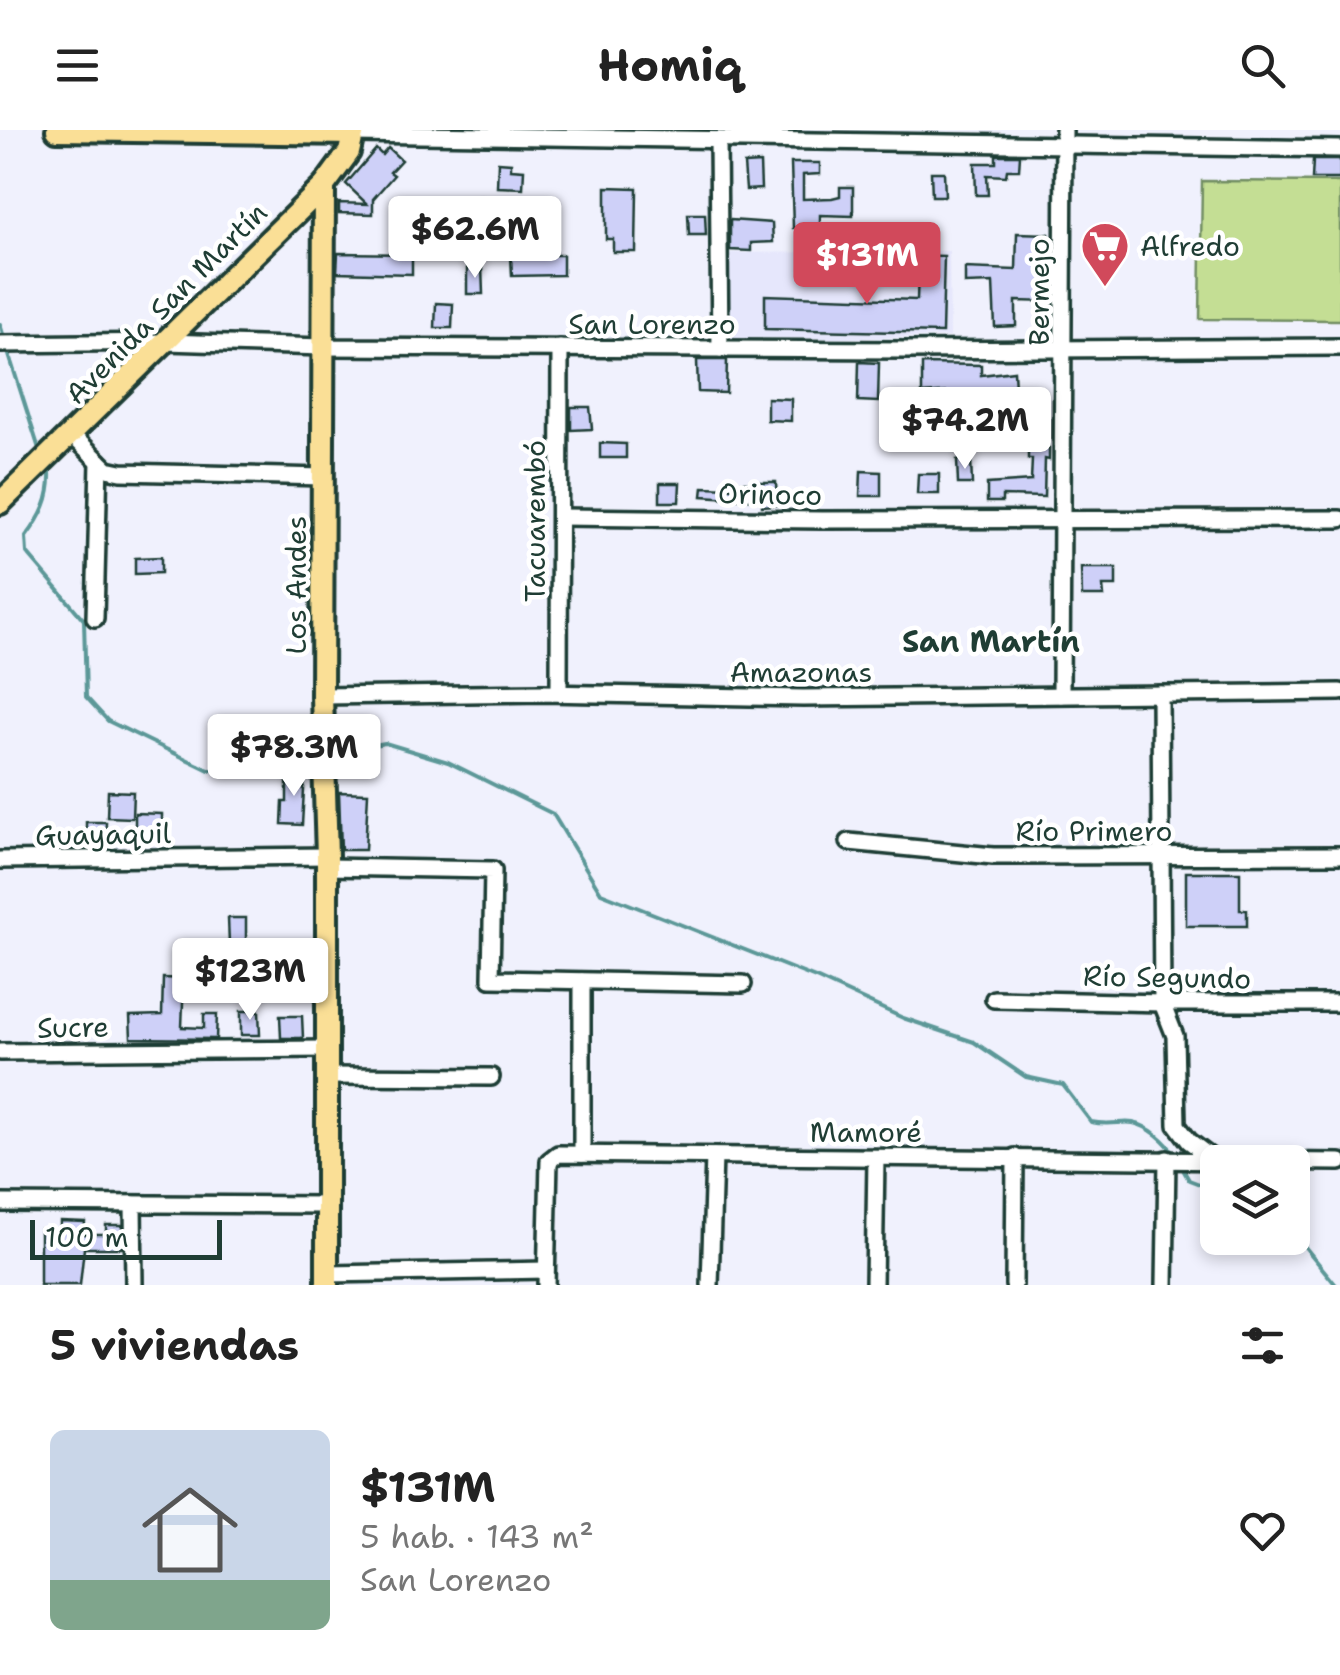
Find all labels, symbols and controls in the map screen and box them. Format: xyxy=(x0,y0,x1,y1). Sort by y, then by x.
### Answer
text: Homiq xyxy=(598,35,742,95)
icon: menu xyxy=(50,38,105,93)
icon: search xyxy=(1235,38,1290,93)
street label: Avenida San Martín xyxy=(57,194,275,412)
pin: $62.6M xyxy=(394,196,556,281)
text: $62.6M xyxy=(410,207,540,250)
supermarket icon: Alfredo xyxy=(1079,220,1131,288)
pin: $131M xyxy=(797,222,937,307)
place label: Alfredo xyxy=(1140,227,1240,265)
text: $131M xyxy=(815,233,919,276)
street label: Bermejo xyxy=(1020,238,1058,346)
street label: San Lorenzo xyxy=(568,305,736,343)
pin: $74.2M xyxy=(884,387,1046,472)
text: $74.2M xyxy=(901,398,1029,441)
street label: Tacuarembó xyxy=(516,440,554,602)
street label: Orinoco xyxy=(718,474,822,514)
street label: Los Andes xyxy=(277,516,315,654)
district label: San Martín xyxy=(902,621,1080,662)
street label: Amazonas xyxy=(730,653,872,691)
pin: $78.3M xyxy=(213,714,375,799)
text: $78.3M xyxy=(230,725,358,768)
street label: Río Primero xyxy=(1016,812,1172,850)
street label: Guayaquil xyxy=(35,814,172,854)
pin: $123M xyxy=(180,938,320,1023)
text: $123M xyxy=(194,949,306,992)
street label: Río Segundo xyxy=(1083,957,1251,997)
street label: Sucre xyxy=(37,1007,109,1047)
street label: Mamoré xyxy=(810,1113,922,1151)
map controls xyxy=(1200,1145,1310,1255)
button: layers xyxy=(1200,1145,1310,1255)
scale bar xyxy=(30,1215,222,1260)
text: 100 m xyxy=(45,1218,129,1256)
text: 5 viviendas xyxy=(50,1317,299,1373)
icon: filters xyxy=(1235,1318,1290,1373)
text: $131M xyxy=(360,1459,495,1515)
icon: home xyxy=(130,1470,250,1590)
icon: heart xyxy=(1235,1503,1290,1558)
text: 5 hab. · 143 m² xyxy=(360,1515,594,1558)
text: San Lorenzo xyxy=(360,1558,551,1601)

